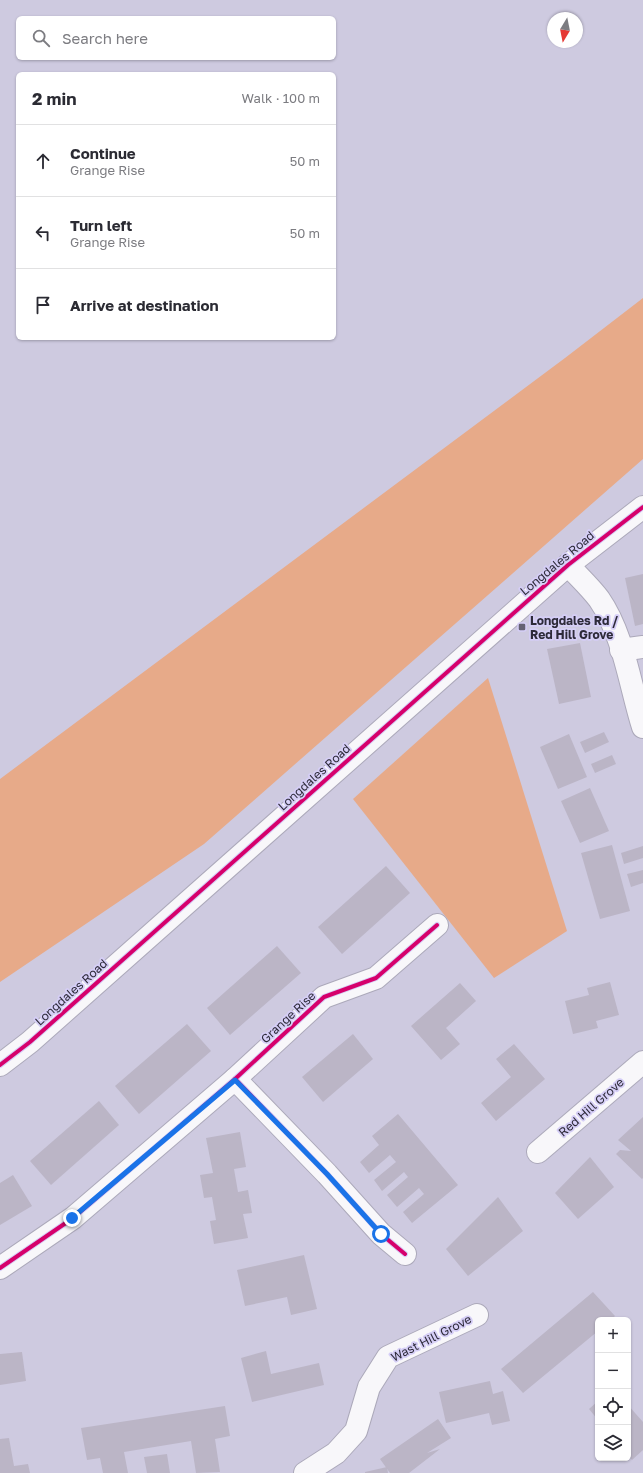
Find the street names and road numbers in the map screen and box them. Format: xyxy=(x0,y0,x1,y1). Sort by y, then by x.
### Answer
street label: Longdales Road xyxy=(517,528,597,598)
street label: Longdales Road xyxy=(275,741,353,813)
street label: Longdales Road xyxy=(32,956,110,1028)
street label: Grange Rise xyxy=(258,988,318,1046)
street label: Red Hill Grove xyxy=(555,1074,627,1140)
street label: Wast Hill Grove xyxy=(388,1311,474,1365)

